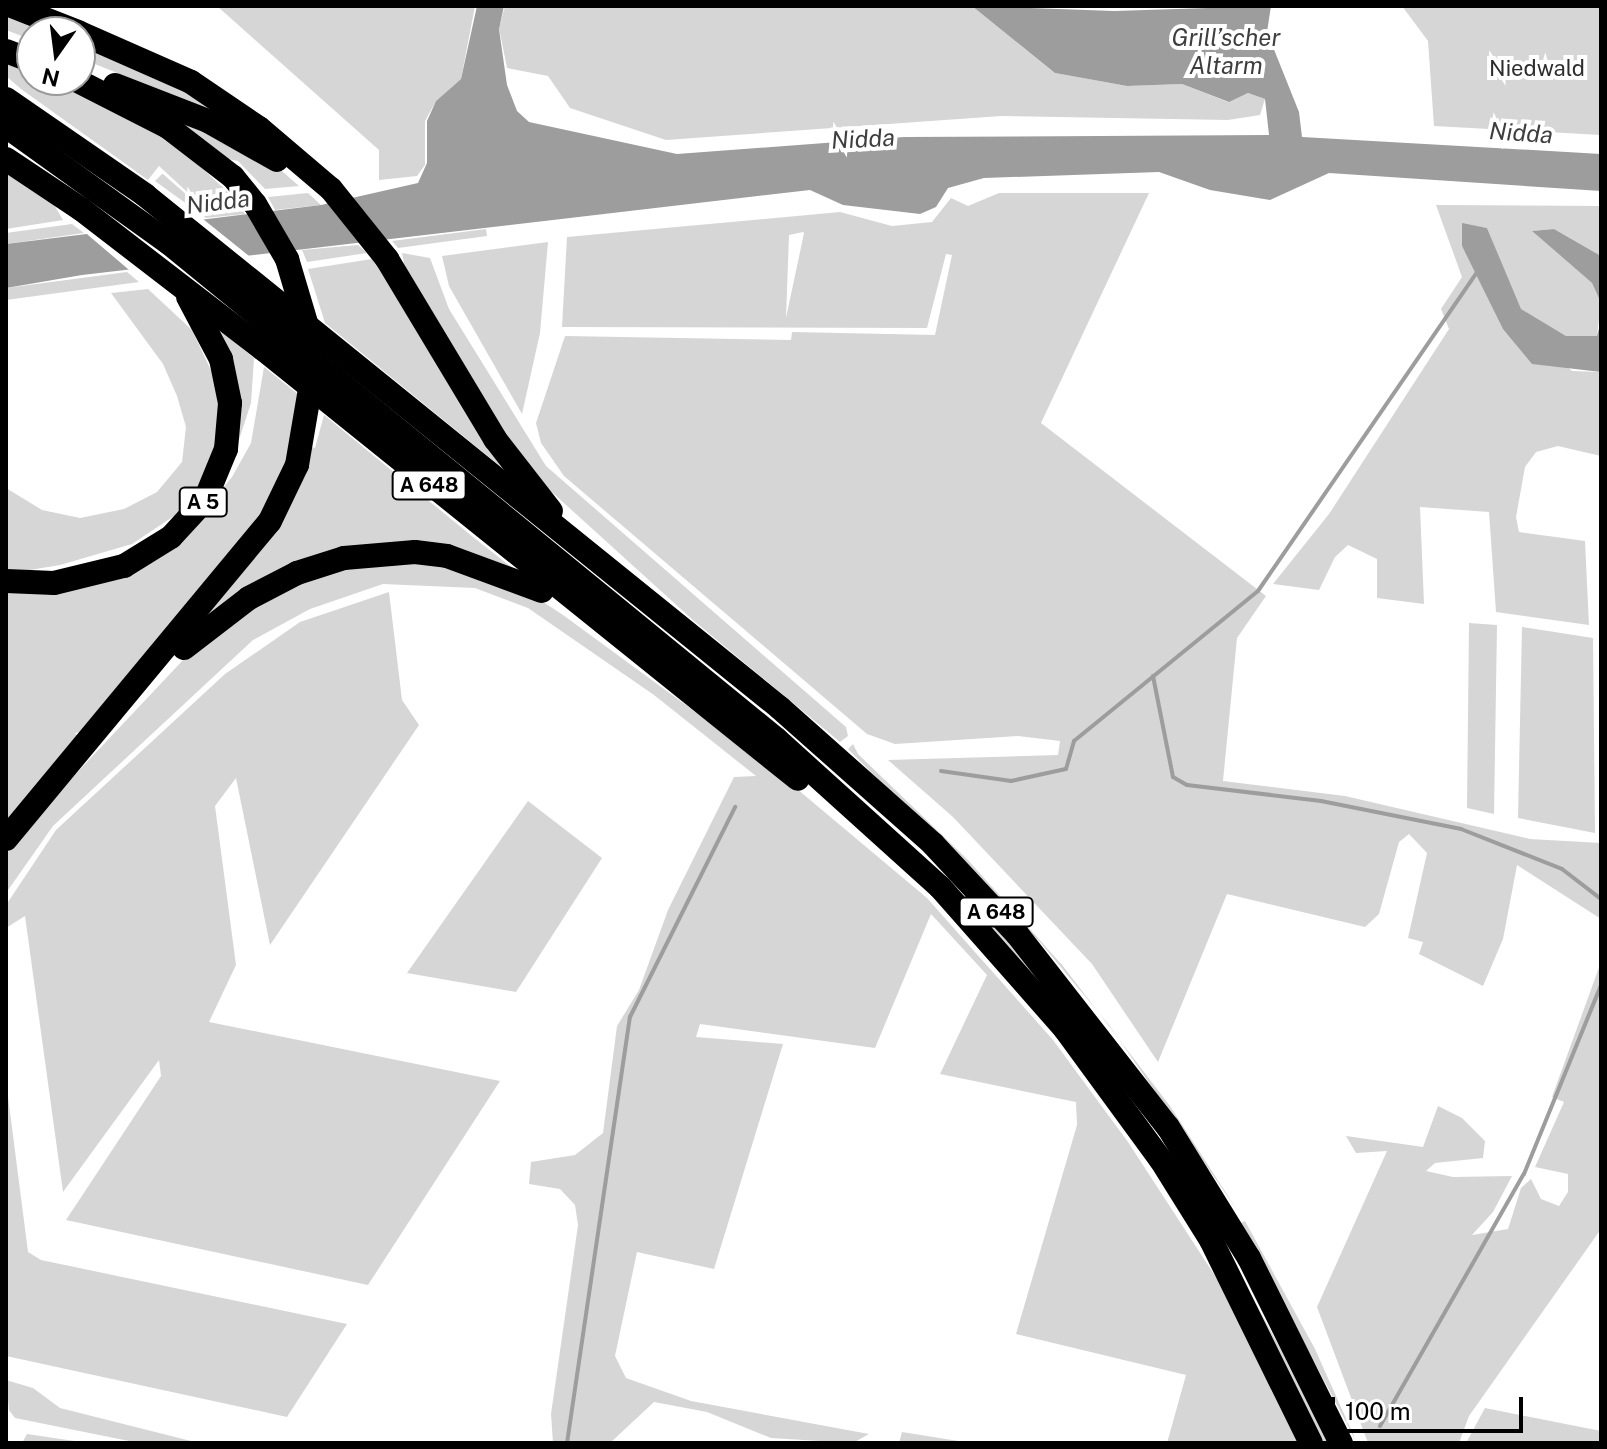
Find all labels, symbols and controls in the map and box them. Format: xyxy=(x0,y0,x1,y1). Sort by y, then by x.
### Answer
north arrow xyxy=(16,16,96,96)
water label: Grill’scher Altarm xyxy=(1172,24,1280,80)
park label: Niedwald xyxy=(1489,56,1585,82)
text: N xyxy=(39,63,62,92)
water label: Nidda xyxy=(1488,116,1554,150)
water label: Nidda xyxy=(830,123,896,155)
water label: Nidda xyxy=(185,184,251,220)
road number: A 648 xyxy=(391,469,467,501)
road number: A 5 xyxy=(177,486,229,518)
road number: A 648 xyxy=(958,896,1034,928)
scale bar xyxy=(1335,1381,1527,1431)
text: 100 m xyxy=(1345,1397,1411,1425)

